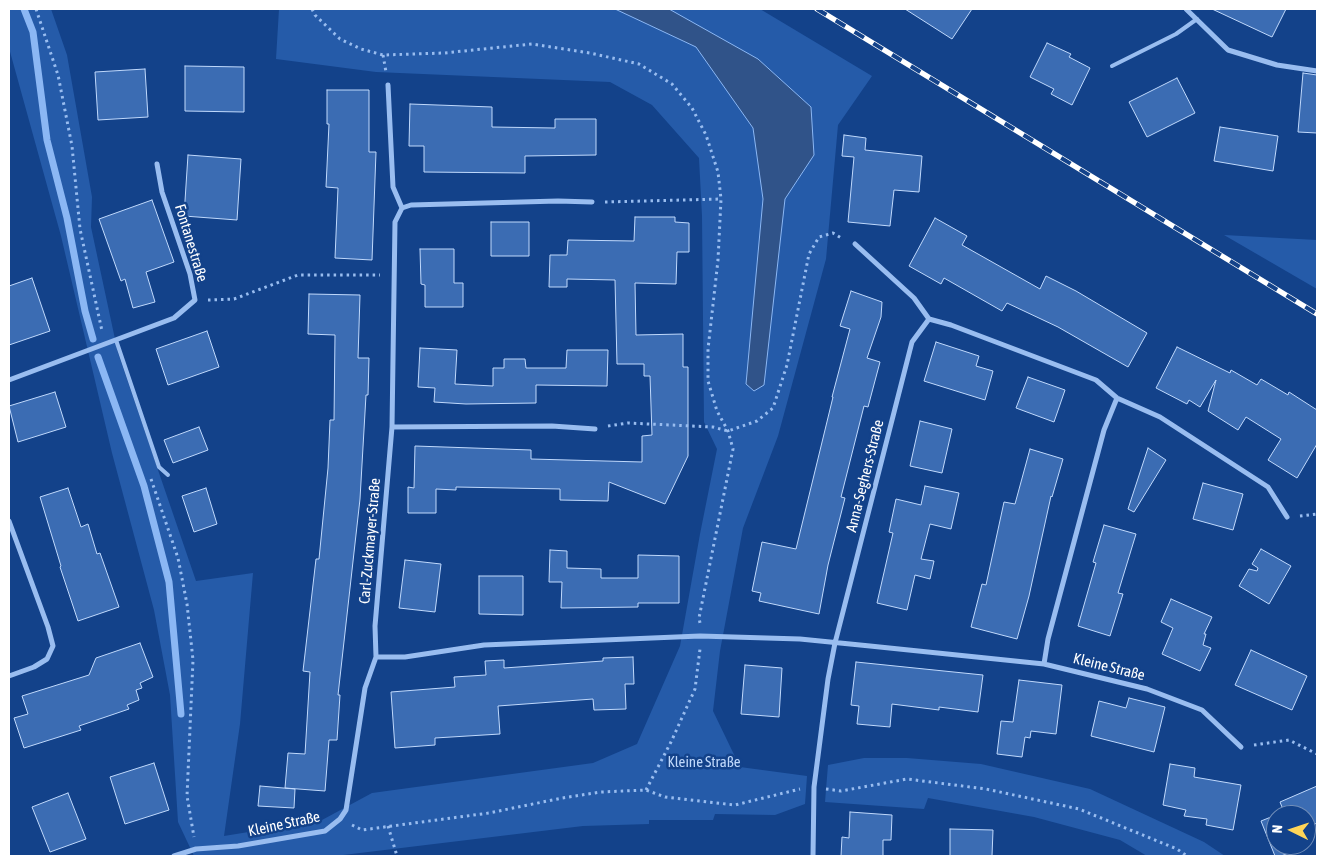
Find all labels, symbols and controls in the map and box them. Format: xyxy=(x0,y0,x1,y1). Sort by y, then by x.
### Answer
street label: Fontanestraße xyxy=(171,202,211,284)
street label: Anna-Seghers-Straße xyxy=(842,418,888,534)
street label: Carl-Zuckmayer-Straße xyxy=(356,477,384,605)
street label: Kleine Straße xyxy=(1071,649,1147,685)
park label: Kleine Straße xyxy=(667,753,741,771)
north arrow xyxy=(1266,805,1316,855)
street label: Kleine Straße xyxy=(246,808,322,840)
text: N xyxy=(1269,824,1285,834)

